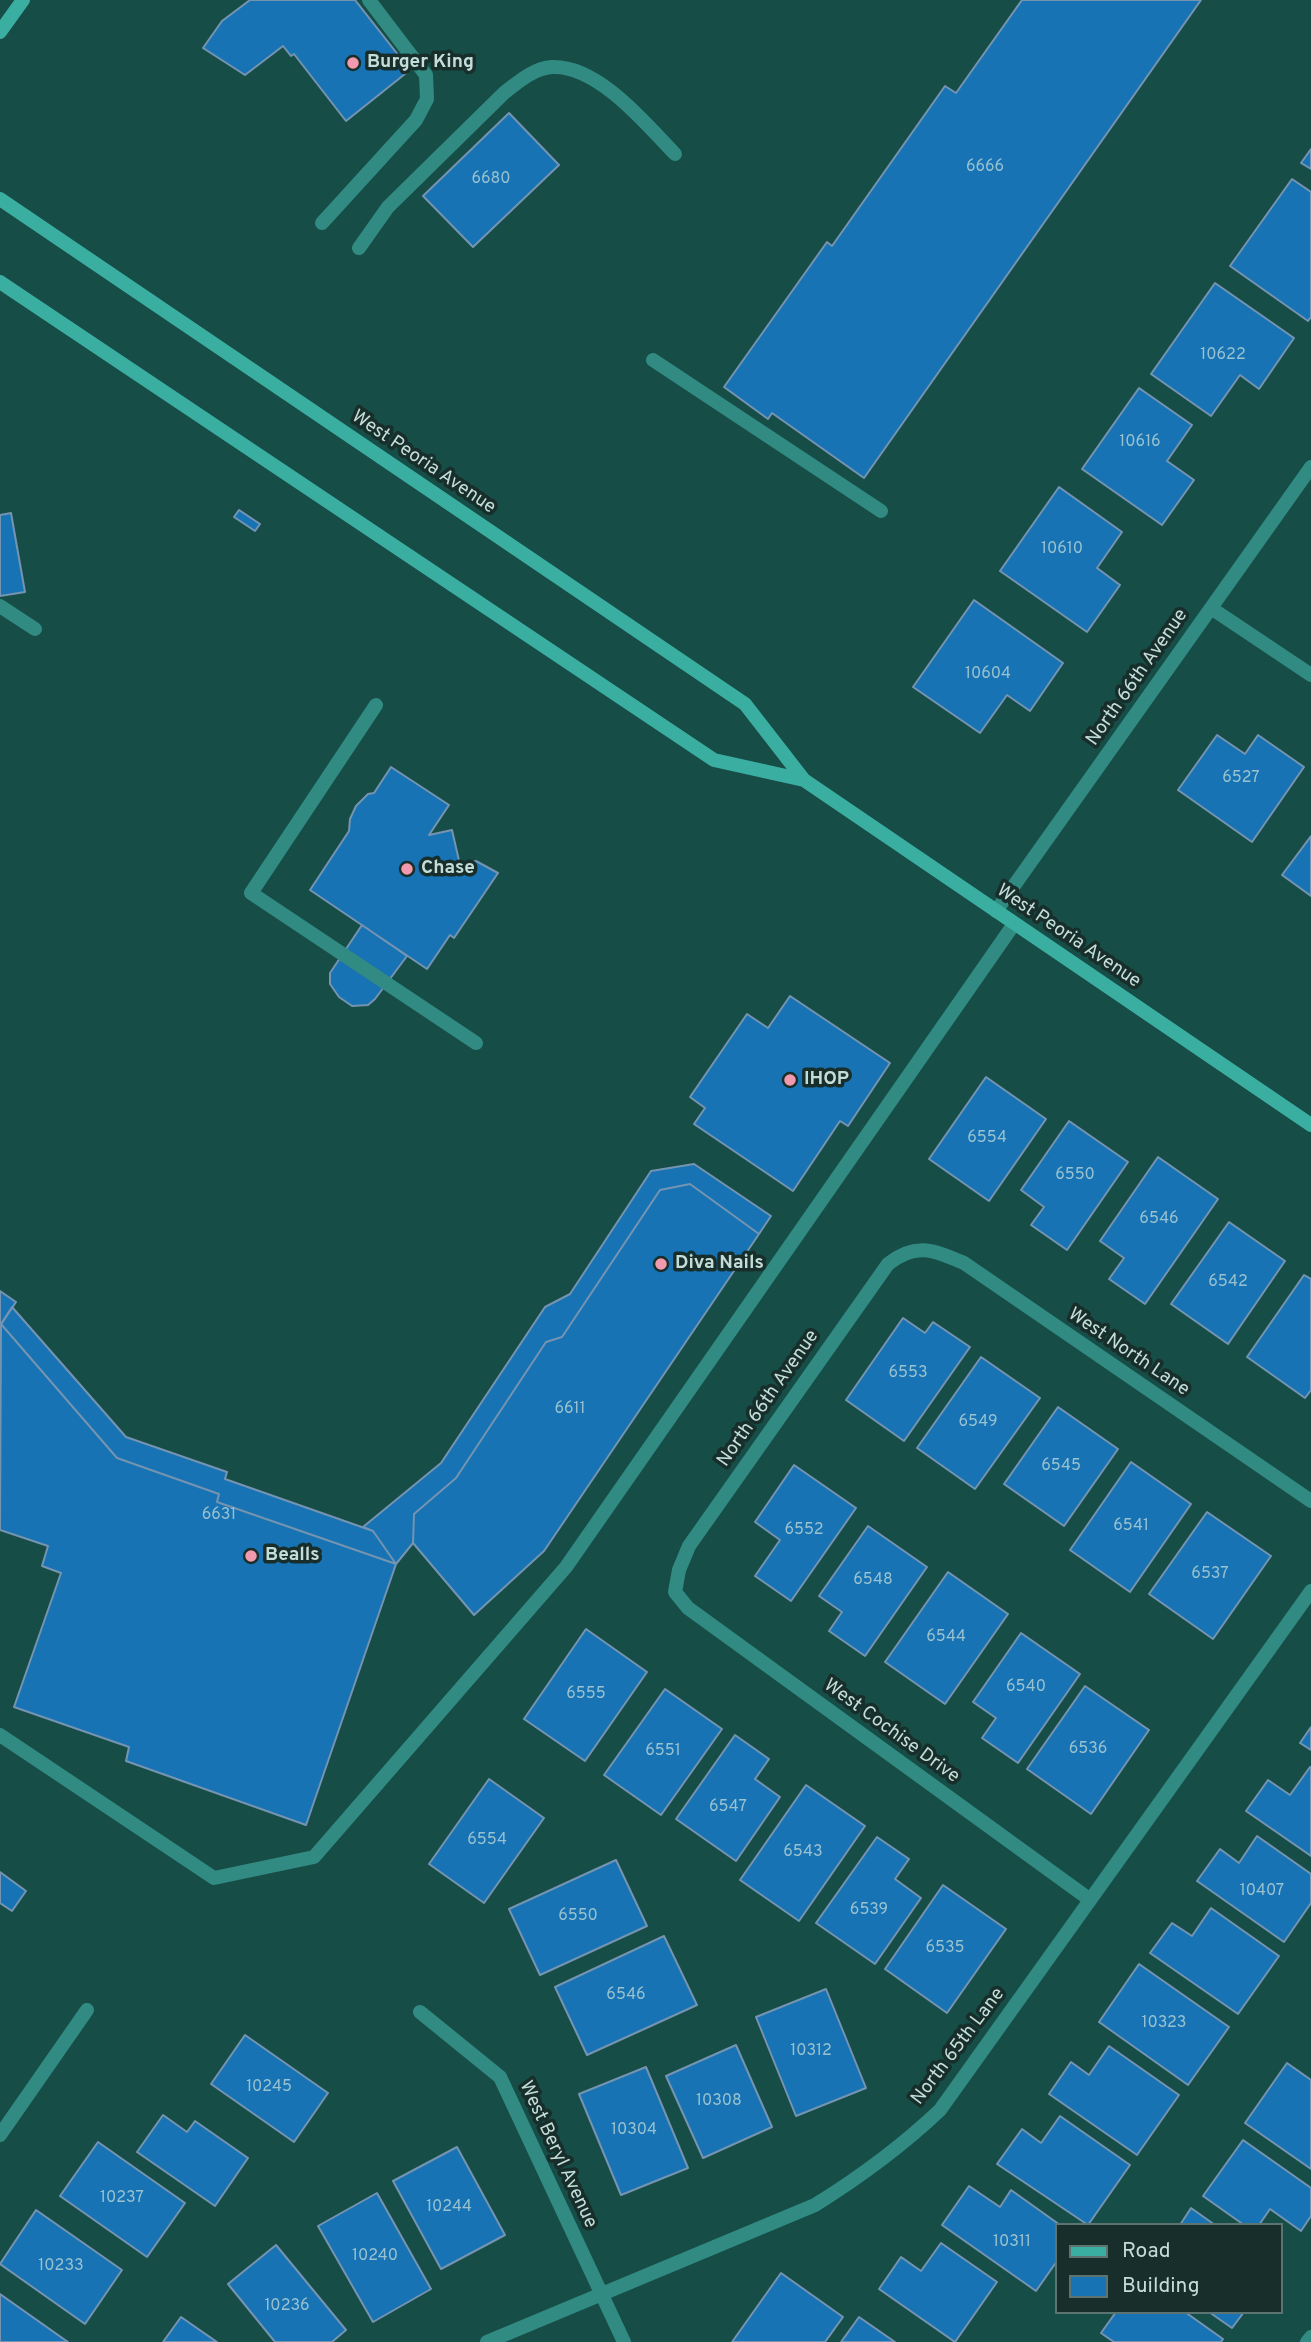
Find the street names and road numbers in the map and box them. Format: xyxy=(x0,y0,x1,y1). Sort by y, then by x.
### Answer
street label: West Peoria Avenue xyxy=(346,406,500,520)
street label: North 66th Avenue xyxy=(1082,605,1194,751)
street label: West Peoria Avenue xyxy=(991,880,1145,994)
street label: West North Lane xyxy=(1063,1304,1193,1402)
street label: North 66th Avenue xyxy=(713,1326,825,1472)
street label: West Cochise Drive xyxy=(818,1675,964,1789)
street label: North 65th Lane xyxy=(908,1984,1010,2110)
street label: West Beryl Avenue xyxy=(513,2078,601,2232)

